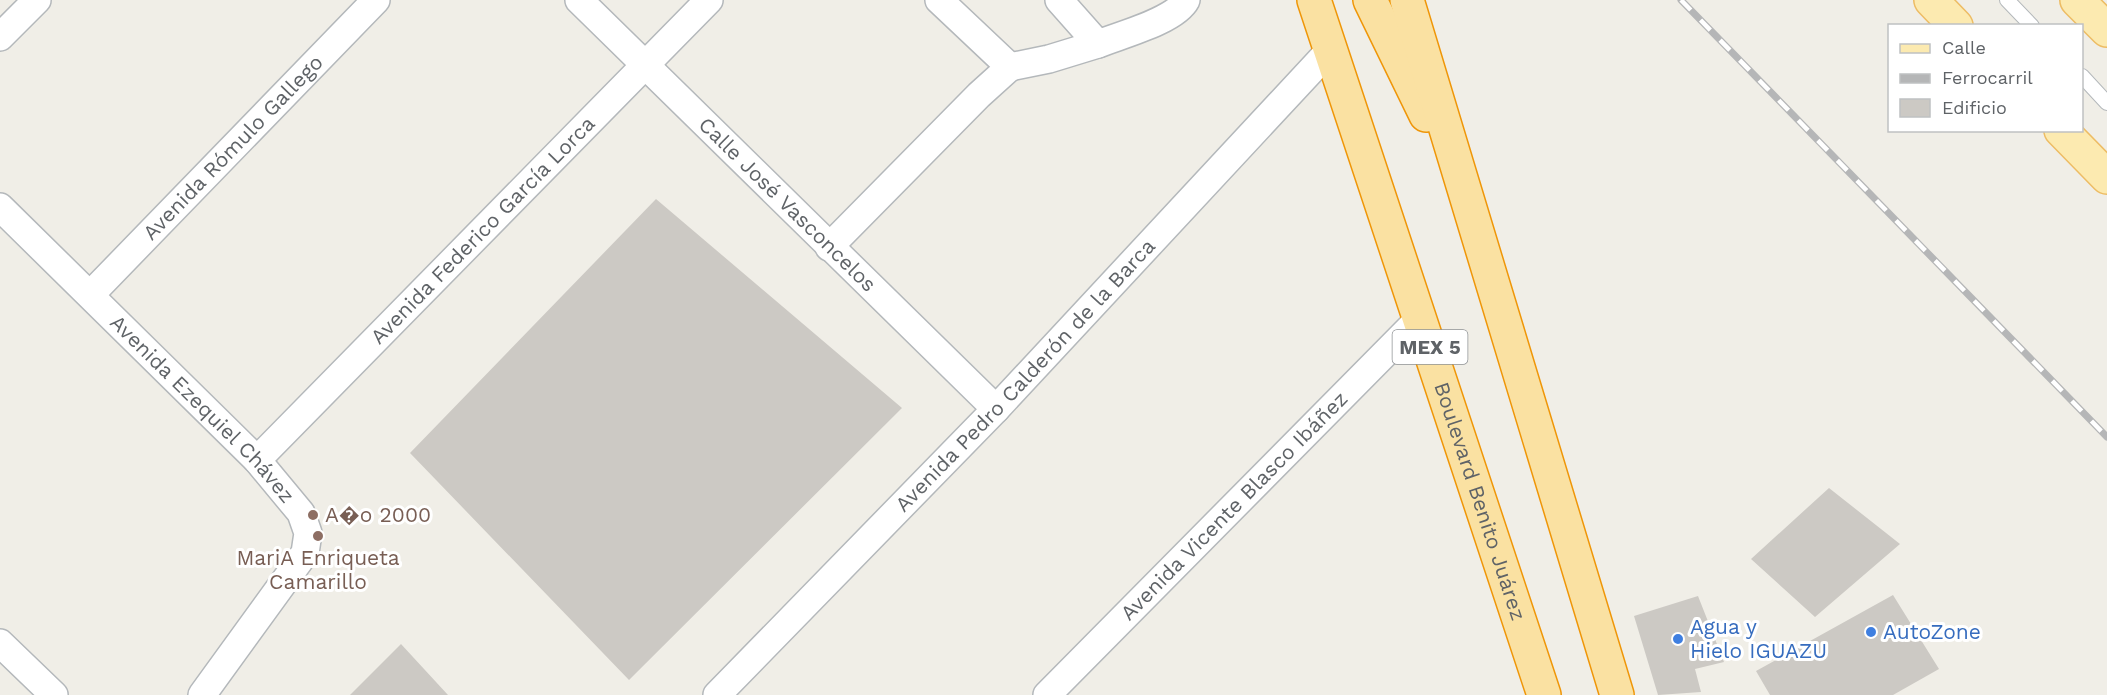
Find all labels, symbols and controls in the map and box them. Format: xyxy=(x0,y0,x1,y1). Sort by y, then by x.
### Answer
legend xyxy=(1888,24,2083,132)
text: Calle xyxy=(1942,37,1986,58)
street label: Avenida Rómulo Gallego xyxy=(137,49,328,245)
text: Ferrocarril xyxy=(1942,67,2033,88)
text: Edificio xyxy=(1942,97,2007,118)
street label: Avenida Federico García Lorca xyxy=(365,111,600,349)
street label: Calle José Vasconcelos xyxy=(694,112,882,297)
street label: Avenida Pedro Calderón de la Barca xyxy=(890,233,1160,517)
street label: Avenida Ezequiel Chávez xyxy=(105,310,300,508)
road number: MEX 5 xyxy=(1392,330,1468,364)
street label: Boulevard Benito Juárez xyxy=(1429,379,1531,623)
street label: Avenida Vicente Blasco Ibáñez xyxy=(1115,386,1352,625)
place label: A�o 2000 xyxy=(325,502,431,527)
marker: A�o 2000 xyxy=(306,508,320,522)
marker: MariA Enriqueta Camarillo xyxy=(311,529,325,543)
place label: MariA Enriqueta Camarillo xyxy=(236,545,400,594)
place label: Agua y Hielo IGUAZU xyxy=(1690,614,1827,663)
place label: AutoZone xyxy=(1883,619,1981,644)
marker: AutoZone xyxy=(1864,625,1878,639)
marker: Agua y Hielo IGUAZU xyxy=(1671,632,1685,646)

